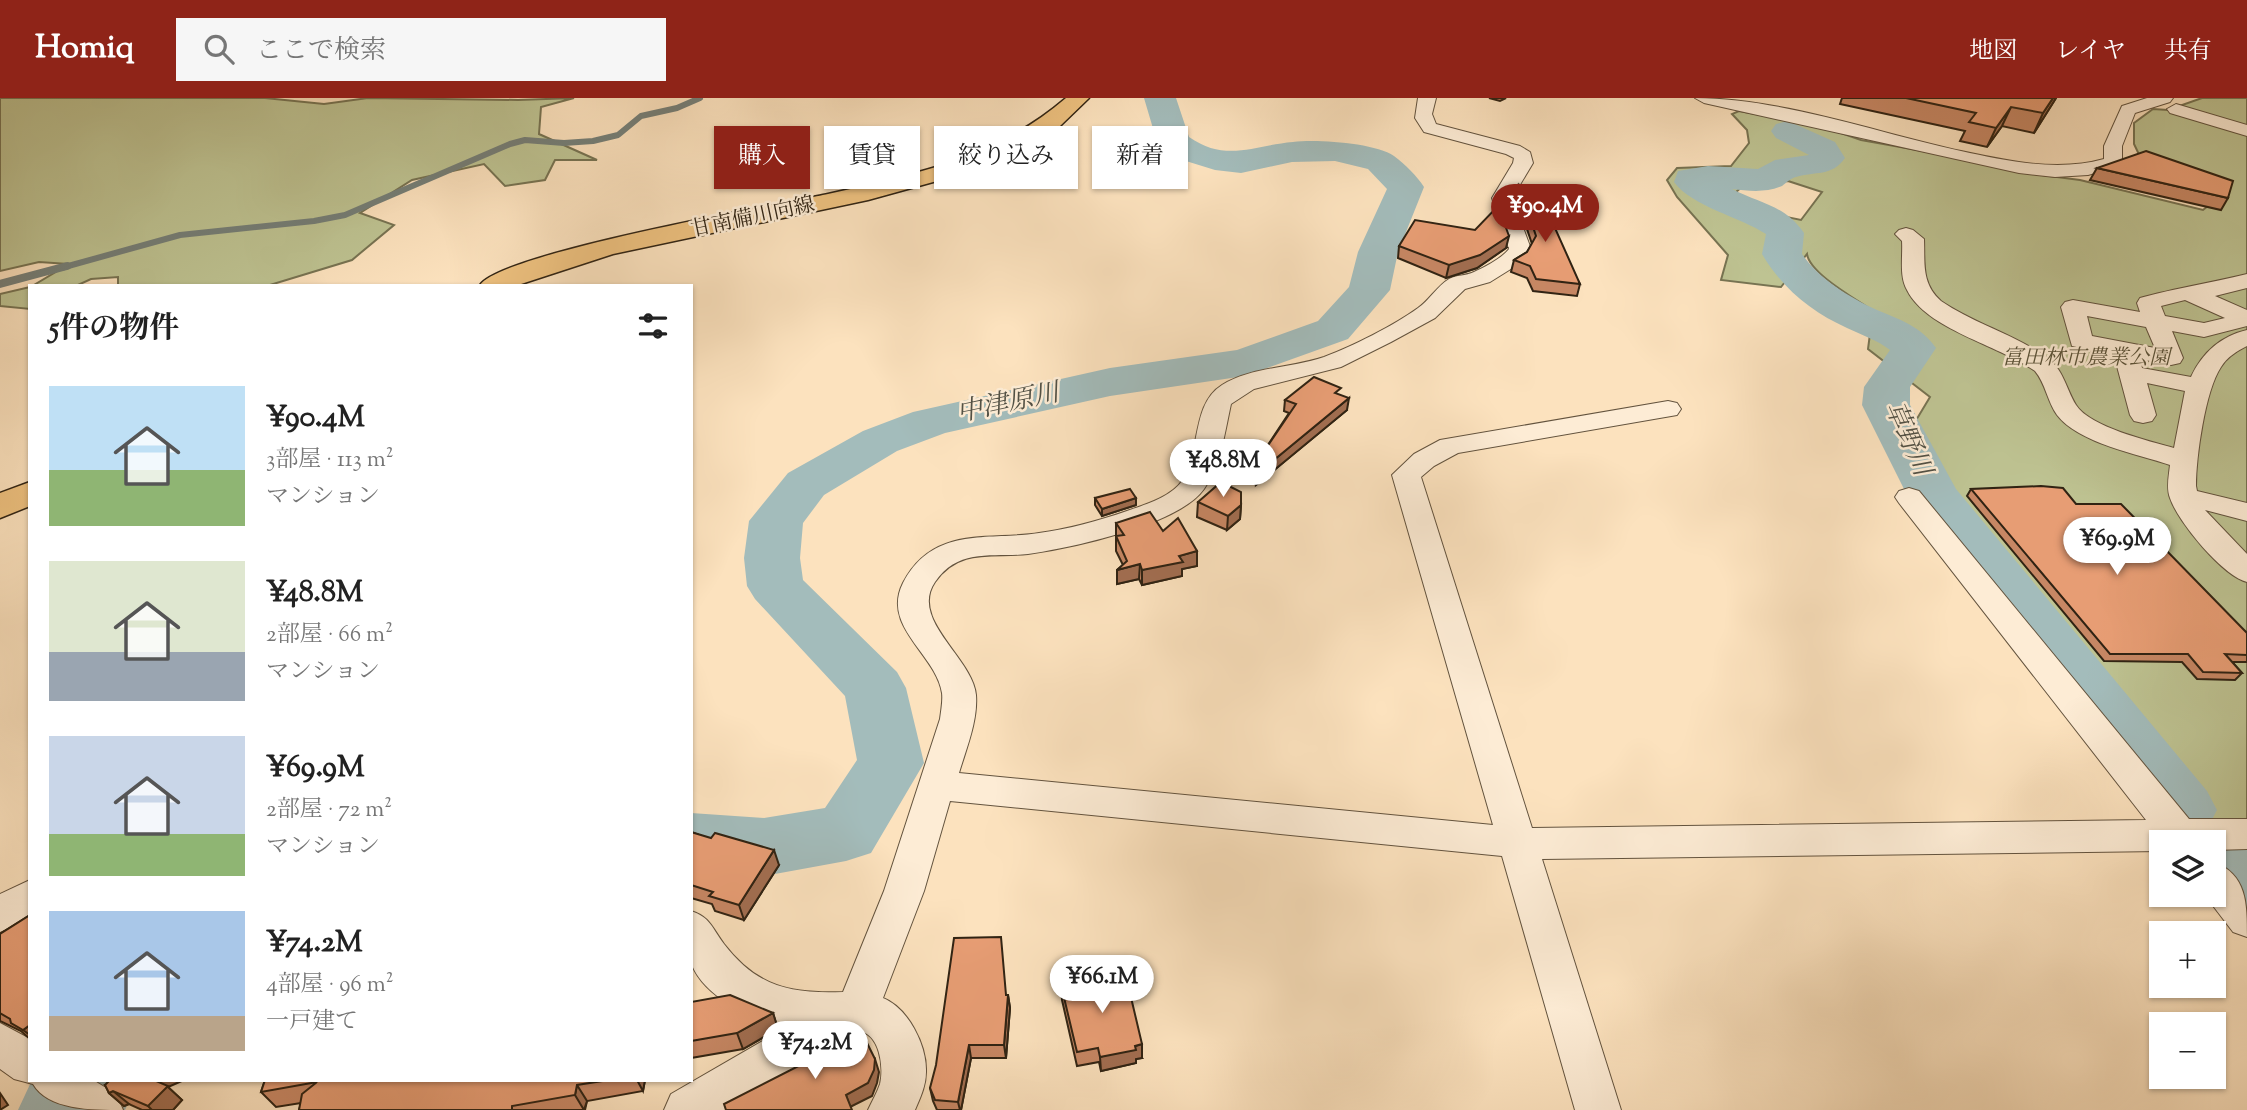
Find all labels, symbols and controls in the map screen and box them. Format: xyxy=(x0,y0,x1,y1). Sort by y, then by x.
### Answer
search box xyxy=(176,18,666,81)
text: Homiq xyxy=(35,25,134,73)
icon: search xyxy=(200,30,238,68)
text: ここで検索 xyxy=(256,33,386,70)
text: 地図 xyxy=(1969,35,2017,69)
text: レイヤ xyxy=(2055,35,2126,69)
text: 共有 xyxy=(2164,35,2212,69)
chip: 購入 xyxy=(714,126,810,189)
chip: 賃貸 xyxy=(824,126,920,189)
chip: 絞り込み xyxy=(934,126,1078,189)
chip: 新着 xyxy=(1092,126,1188,189)
pin: ¥90.4M xyxy=(1488,184,1602,244)
street label: 甘南備川向線 xyxy=(688,190,818,246)
text: ¥90.4M xyxy=(1507,190,1583,223)
icon: filters xyxy=(634,307,672,345)
text: 5件の物件 xyxy=(49,308,179,351)
park label: 富田林市農業公園 xyxy=(2002,344,2173,374)
water label: 中津原川 xyxy=(953,374,1066,433)
water label: 草野川 xyxy=(1874,396,1941,485)
text: ¥90.4M xyxy=(266,397,365,440)
icon: home xyxy=(105,414,189,498)
pin: ¥48.8M xyxy=(1166,440,1280,499)
text: 3部屋 · 113 m² xyxy=(266,444,394,477)
text: ¥48.8M xyxy=(1186,445,1260,478)
text: マンション xyxy=(266,481,380,514)
pin: ¥69.9M xyxy=(2060,518,2174,577)
text: ¥69.9M xyxy=(2079,523,2155,556)
text: ¥48.8M xyxy=(266,572,363,615)
icon: home xyxy=(105,589,189,673)
text: 2部屋 · 66 m² xyxy=(266,619,393,652)
text: マンション xyxy=(266,656,380,689)
text: ¥69.9M xyxy=(266,747,365,790)
icon: home xyxy=(105,764,189,848)
text: 2部屋 · 72 m² xyxy=(266,794,392,827)
map controls xyxy=(2149,830,2226,1089)
button: layers xyxy=(2149,830,2226,907)
text: マンション xyxy=(266,831,380,864)
button: + xyxy=(2149,921,2226,998)
text: ¥74.2M xyxy=(266,922,363,965)
icon: home xyxy=(105,939,189,1023)
pin: ¥66.1M xyxy=(1045,956,1159,1015)
text: ¥66.1M xyxy=(1066,961,1138,994)
text: 4部屋 · 96 m² xyxy=(266,969,393,1002)
text: 一戸建て xyxy=(266,1006,358,1039)
button: − xyxy=(2149,1012,2226,1089)
pin: ¥74.2M xyxy=(758,1021,872,1081)
text: ¥74.2M xyxy=(778,1027,852,1060)

